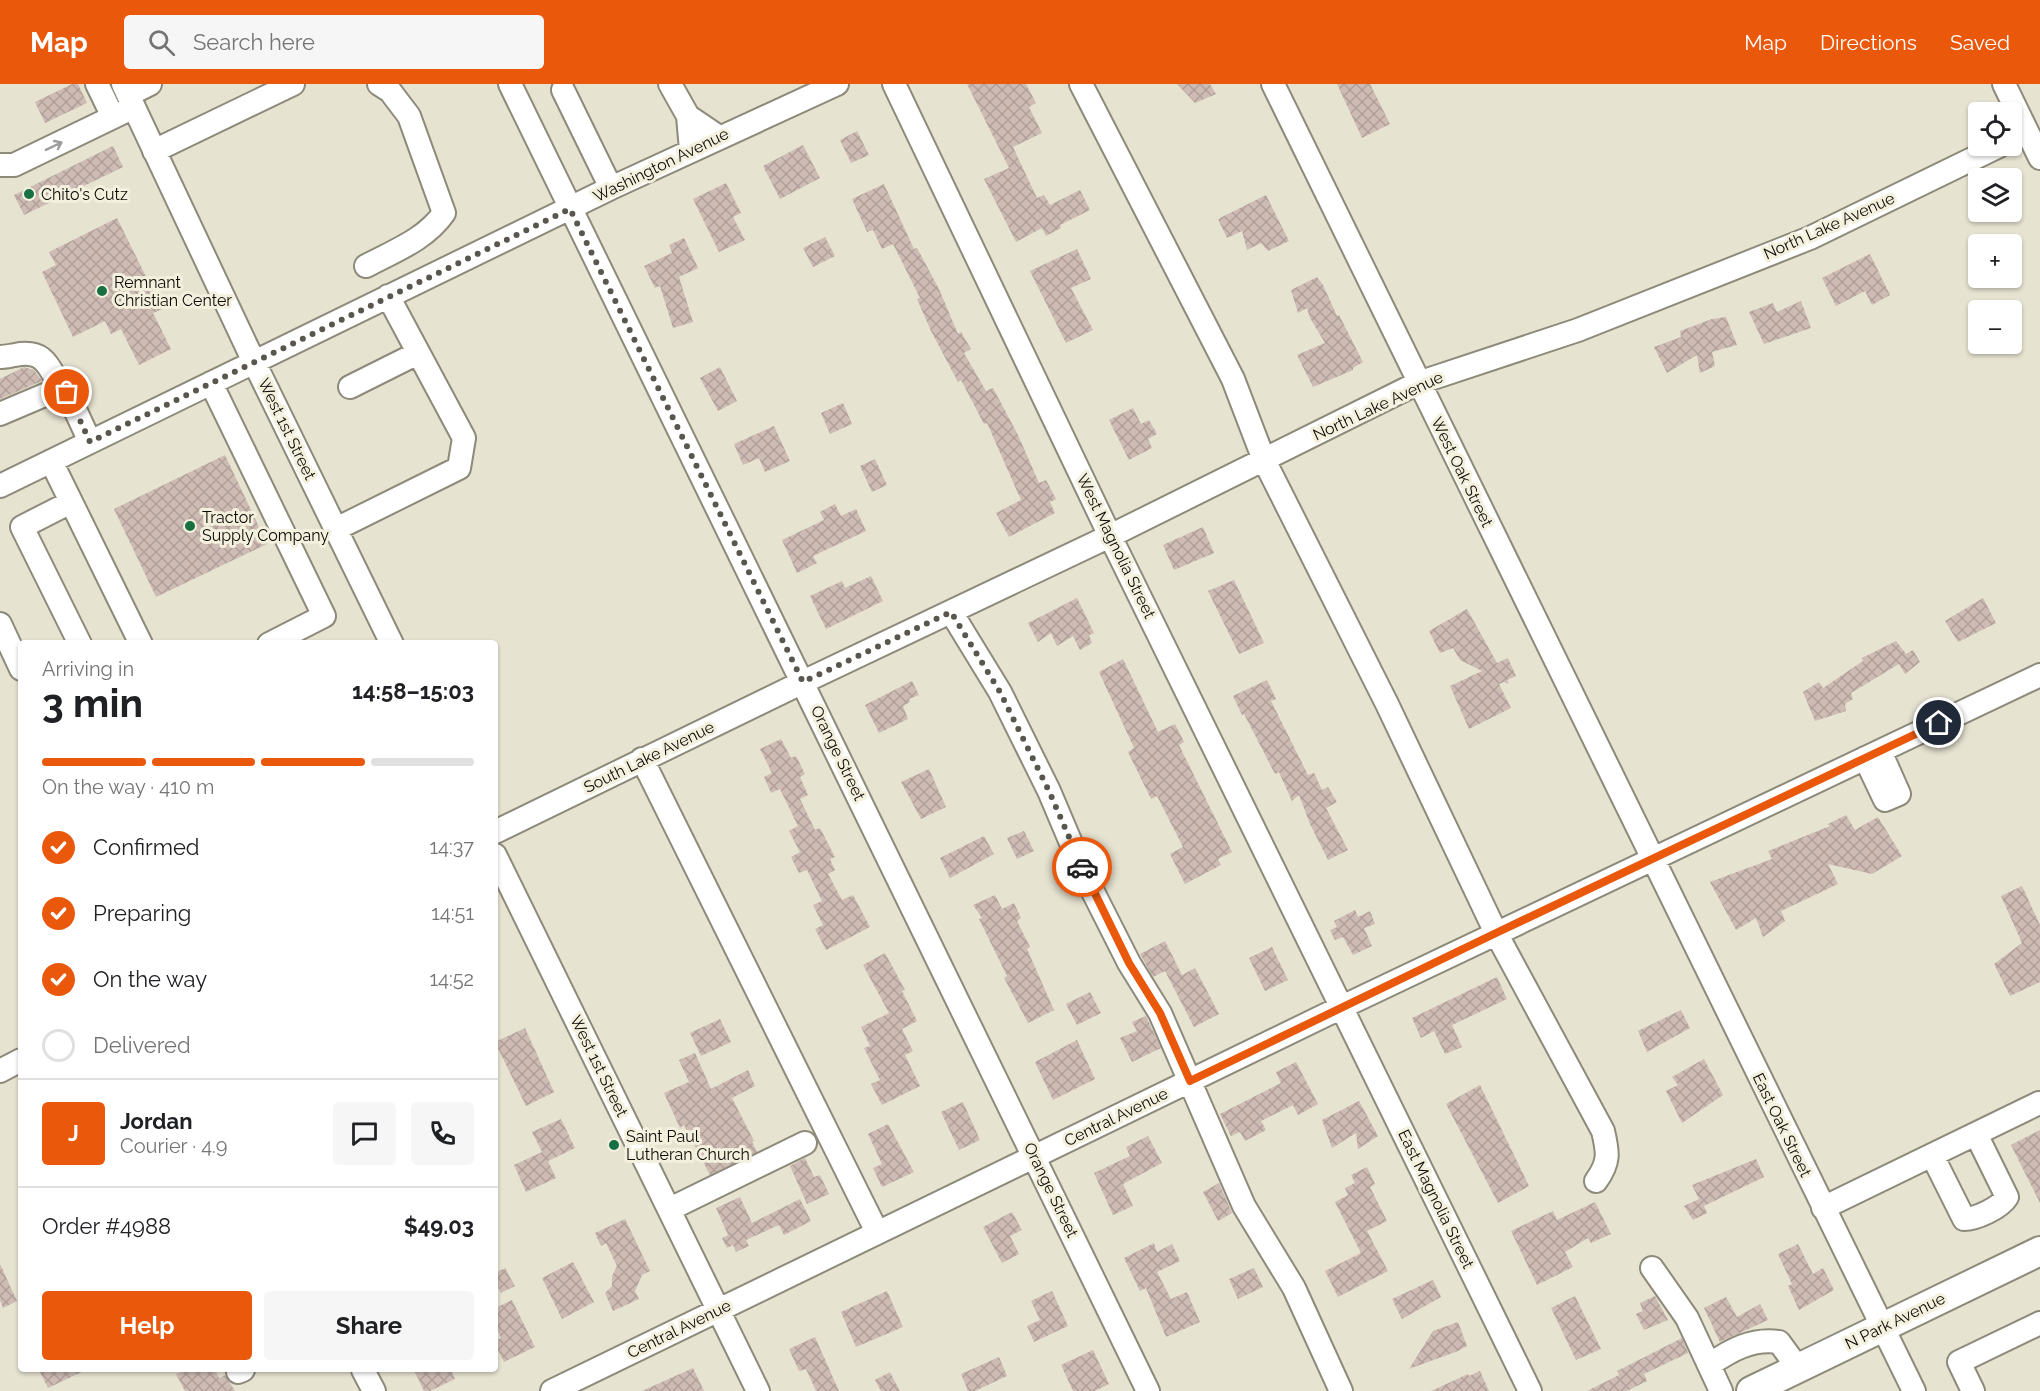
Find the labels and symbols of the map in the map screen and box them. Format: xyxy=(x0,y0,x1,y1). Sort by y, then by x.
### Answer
street label: Washington Avenue xyxy=(590,124,732,206)
one-way arrow xyxy=(45,139,63,151)
place label: Chito's Cutz xyxy=(41,185,128,204)
marker: Chito's Cutz xyxy=(22,187,36,201)
street label: North Lake Avenue xyxy=(1761,189,1897,263)
place label: Remnant Christian Center xyxy=(114,273,232,310)
marker: Remnant Christian Center xyxy=(95,284,109,298)
pin xyxy=(41,366,92,417)
street label: North Lake Avenue xyxy=(1310,368,1446,444)
street label: West 1st Street xyxy=(254,375,320,483)
street label: West Oak Street xyxy=(1427,414,1497,531)
street label: West Magnolia Street xyxy=(1073,471,1160,622)
place label: Tractor Supply Company xyxy=(202,508,329,545)
marker: Tractor Supply Company xyxy=(183,519,197,533)
pin xyxy=(1913,697,1964,748)
street label: Orange Street xyxy=(807,702,869,804)
street label: South Lake Avenue xyxy=(581,717,717,797)
courier xyxy=(1052,837,1112,897)
street label: West 1st Street xyxy=(566,1012,632,1120)
street label: East Oak Street xyxy=(1749,1070,1816,1181)
street label: Central Avenue xyxy=(1061,1084,1171,1150)
place label: Saint Paul Lutheran Church xyxy=(626,1127,750,1164)
street label: East Magnolia Street xyxy=(1394,1127,1478,1272)
marker: Saint Paul Lutheran Church xyxy=(607,1138,621,1152)
street label: Orange Street xyxy=(1020,1139,1082,1241)
street label: N Park Avenue xyxy=(1842,1289,1948,1353)
street label: Central Avenue xyxy=(624,1296,734,1362)

